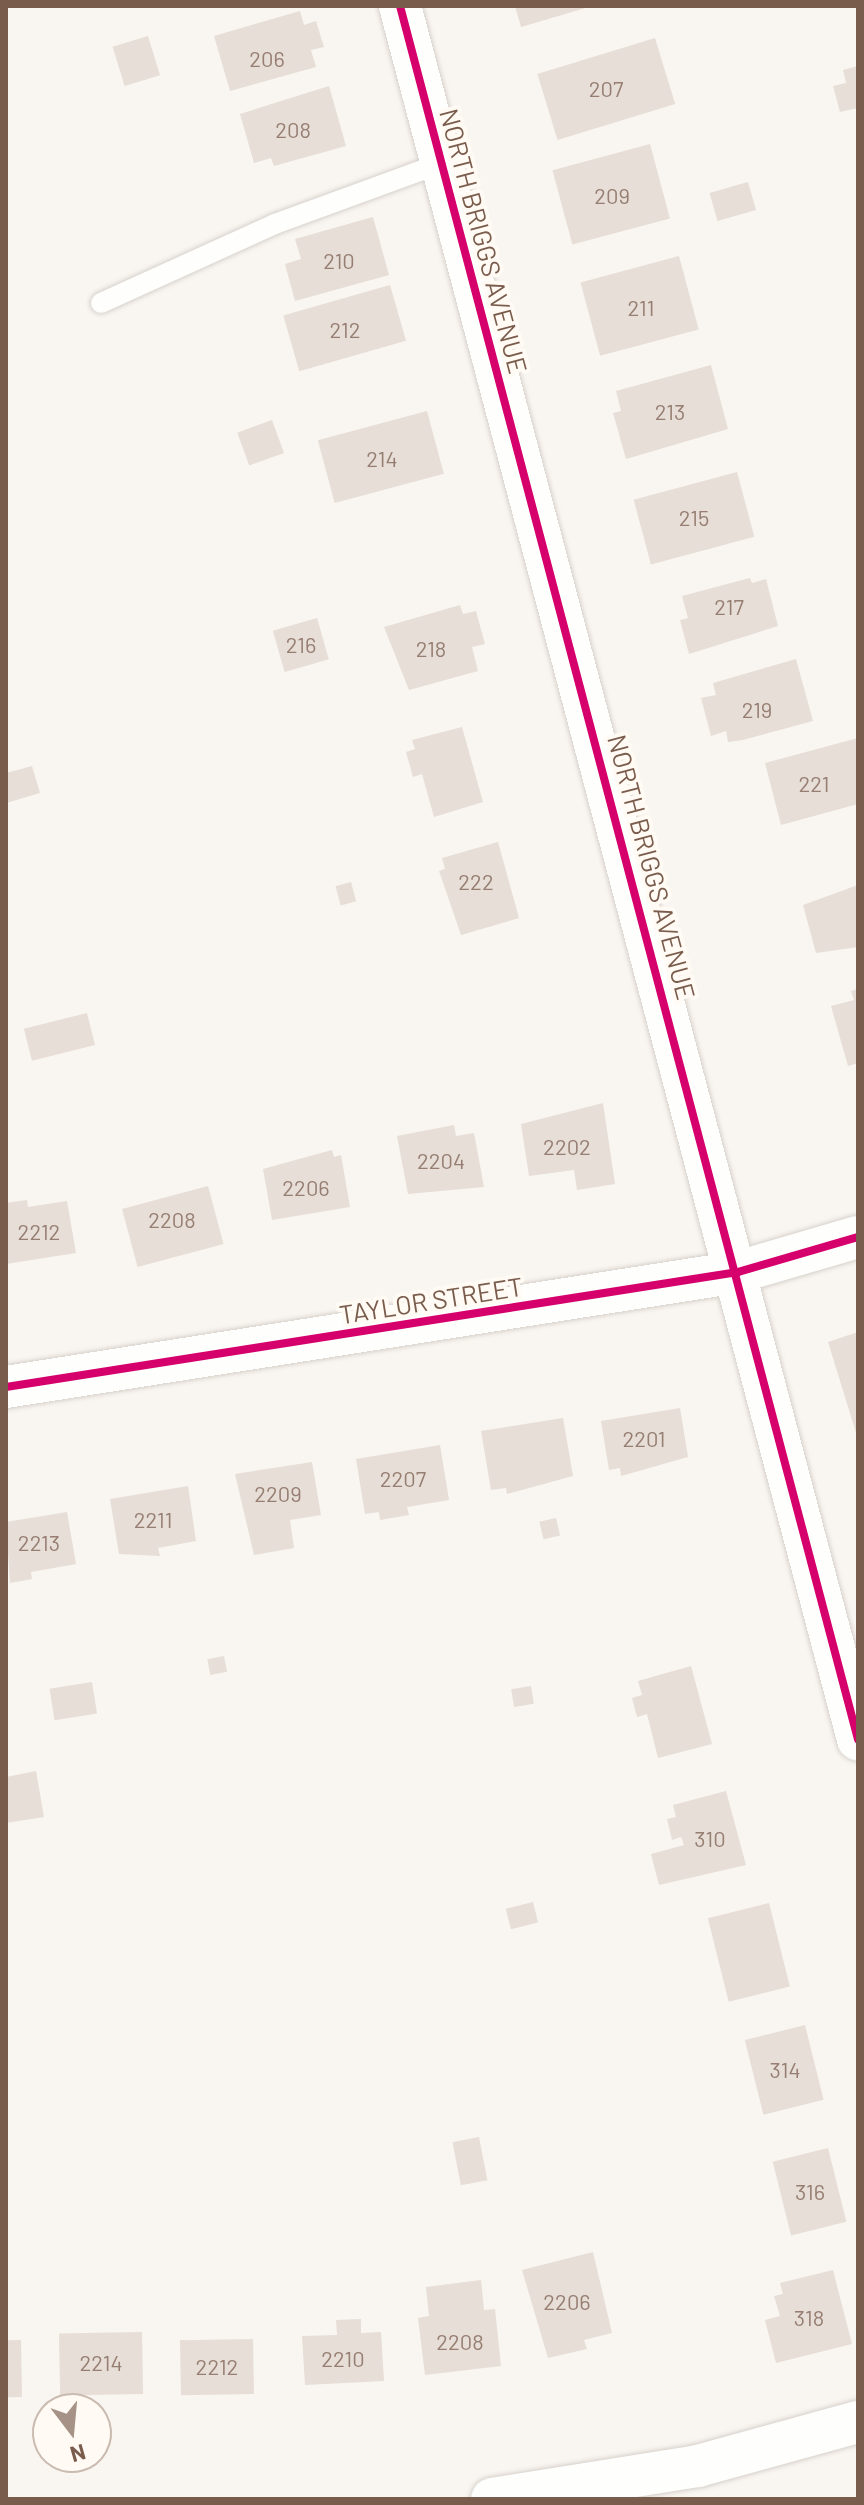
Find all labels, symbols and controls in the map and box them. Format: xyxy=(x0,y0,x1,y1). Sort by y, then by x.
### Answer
house number: 206 xyxy=(249,46,285,72)
house number: 207 xyxy=(589,76,623,102)
street label: NORTH BRIGGS AVENUE xyxy=(434,105,534,377)
house number: 208 xyxy=(275,117,311,143)
house number: 209 xyxy=(594,183,630,209)
house number: 210 xyxy=(323,248,355,274)
house number: 211 xyxy=(628,295,654,321)
house number: 212 xyxy=(330,317,360,343)
house number: 213 xyxy=(655,399,685,425)
house number: 214 xyxy=(366,446,398,472)
house number: 215 xyxy=(679,505,709,531)
house number: 217 xyxy=(714,594,744,620)
house number: 216 xyxy=(286,632,316,658)
house number: 218 xyxy=(416,636,446,662)
house number: 219 xyxy=(742,697,772,723)
street label: NORTH BRIGGS AVENUE xyxy=(602,731,702,1003)
house number: 221 xyxy=(799,771,829,797)
house number: 222 xyxy=(458,869,494,895)
house number: 2202 xyxy=(543,1134,591,1160)
house number: 2204 xyxy=(417,1148,465,1174)
house number: 2206 xyxy=(282,1175,330,1201)
house number: 2208 xyxy=(148,1207,196,1233)
house number: 2212 xyxy=(18,1219,60,1245)
street label: TAYLOR STREET xyxy=(337,1270,525,1330)
house number: 2201 xyxy=(622,1426,666,1452)
house number: 2207 xyxy=(380,1466,426,1492)
house number: 2209 xyxy=(254,1481,302,1507)
house number: 2211 xyxy=(134,1507,172,1533)
house number: 2213 xyxy=(18,1530,60,1556)
house number: 310 xyxy=(694,1826,726,1852)
house number: 314 xyxy=(770,2057,800,2083)
house number: 316 xyxy=(795,2179,825,2205)
house number: 2206 xyxy=(543,2289,591,2315)
house number: 318 xyxy=(794,2305,824,2331)
house number: 2208 xyxy=(436,2329,484,2355)
house number: 2210 xyxy=(321,2346,365,2372)
house number: 2214 xyxy=(79,2350,123,2376)
house number: 2212 xyxy=(196,2354,238,2380)
north arrow xyxy=(32,2393,112,2473)
text: N xyxy=(67,2440,89,2469)

